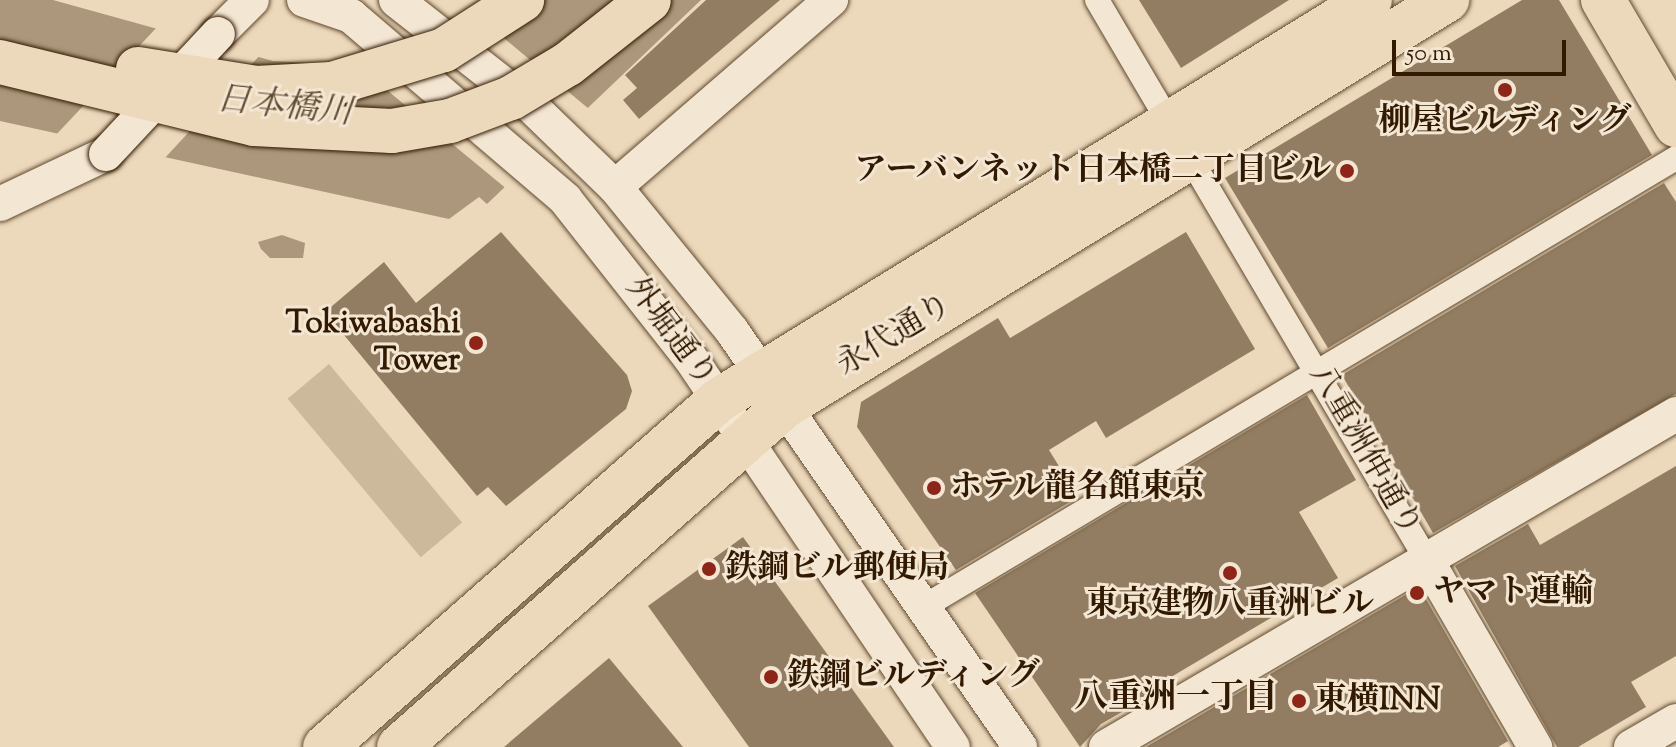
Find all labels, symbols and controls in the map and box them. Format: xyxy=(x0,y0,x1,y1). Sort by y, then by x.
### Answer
scale bar xyxy=(1396,24,1570,74)
text: 50 m xyxy=(1406,37,1452,71)
water label: 日本橋川 xyxy=(214,80,354,134)
marker: 柳屋ビルディング xyxy=(1496,81,1514,99)
place label: 柳屋ビルディング xyxy=(1377,103,1633,141)
place label: アーバンネット日本橋二丁目ビル xyxy=(852,152,1331,190)
marker: アーバンネット日本橋二丁目ビル xyxy=(1338,162,1356,180)
street label: 外堀通り xyxy=(616,270,724,396)
street label: 永代通り xyxy=(830,287,960,385)
place label: Tokiwabashi Tower xyxy=(286,306,460,381)
marker: Tokiwabashi Tower xyxy=(467,334,485,352)
street label: 八重洲仲通り xyxy=(1299,358,1429,544)
place label: ホテル龍名館東京 xyxy=(950,469,1206,507)
marker: ホテル龍名館東京 xyxy=(925,479,943,497)
place label: 鉄鋼ビル郵便局 xyxy=(725,550,949,588)
marker: 鉄鋼ビル郵便局 xyxy=(700,560,718,578)
marker: 東京建物八重洲ビル xyxy=(1221,564,1239,582)
place label: ヤマト運輸 xyxy=(1433,574,1593,612)
marker: ヤマト運輸 xyxy=(1408,584,1426,602)
place label: 東京建物八重洲ビル xyxy=(1086,586,1374,624)
place label: 鉄鋼ビルディング xyxy=(787,658,1043,696)
marker: 鉄鋼ビルディング xyxy=(762,668,780,686)
district label: 八重洲一丁目 xyxy=(1074,679,1278,719)
place label: 東横INN xyxy=(1315,682,1441,720)
marker: 東横INN xyxy=(1290,692,1308,710)

